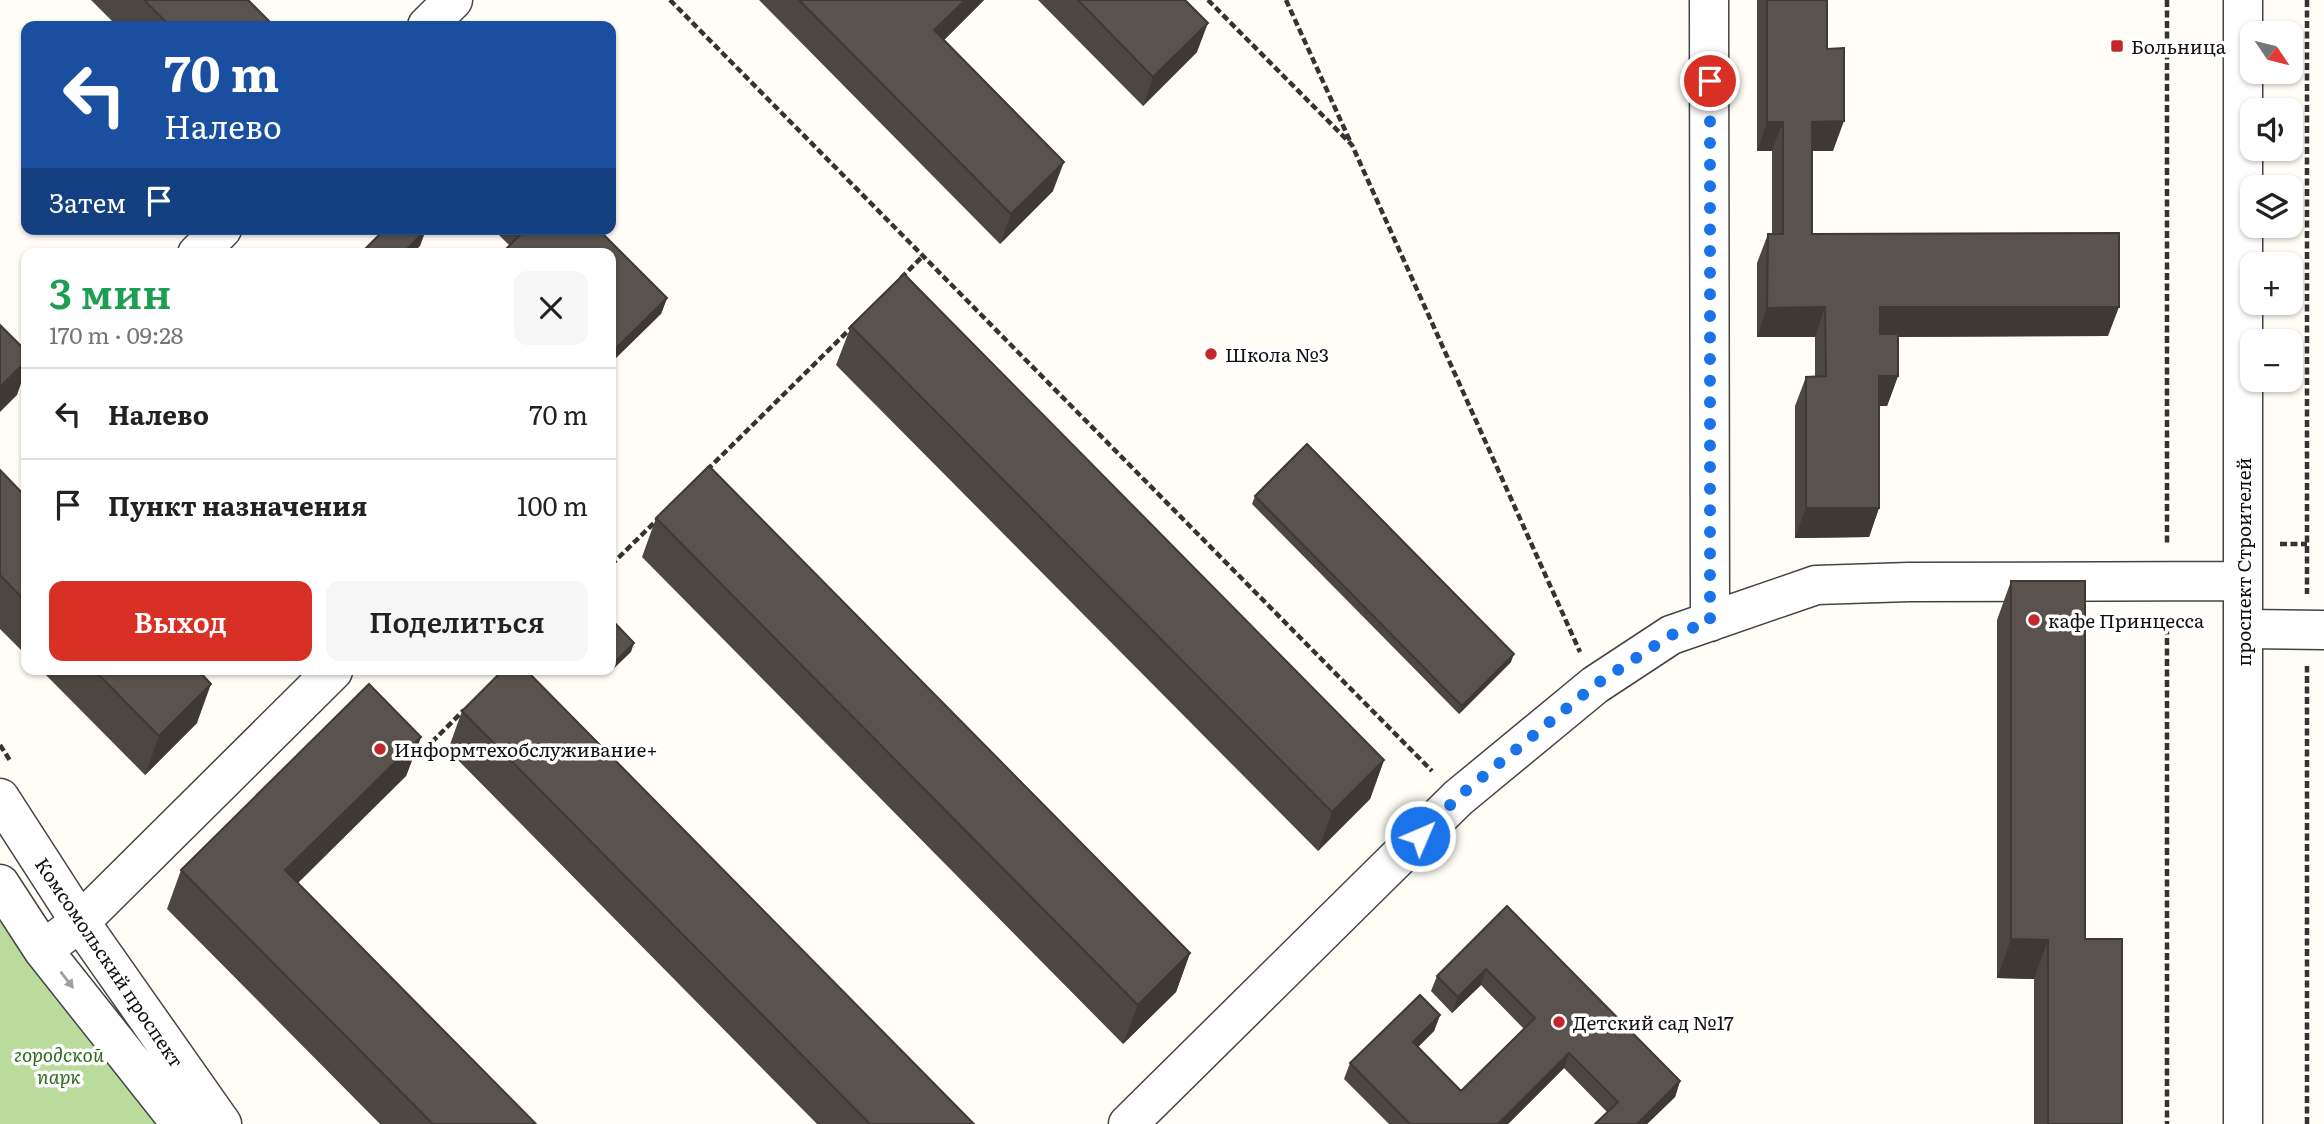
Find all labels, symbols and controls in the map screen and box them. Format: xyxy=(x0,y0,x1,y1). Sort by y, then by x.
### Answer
north arrow xyxy=(2240,21,2303,84)
map controls xyxy=(2240,21,2303,392)
place label: Больница xyxy=(2131,32,2227,60)
text: 70 m xyxy=(164,34,279,107)
marker: Больница xyxy=(2109,38,2125,54)
icon: left xyxy=(49,49,140,140)
pin xyxy=(1680,51,1740,111)
icon: arrive xyxy=(1691,62,1729,100)
button: sound xyxy=(2240,98,2303,161)
text: Налево xyxy=(164,101,282,149)
button: layers xyxy=(2240,175,2303,238)
text: Затем xyxy=(49,182,126,221)
icon: arrive xyxy=(140,182,178,220)
button: + xyxy=(2240,252,2303,315)
text: 3 мин xyxy=(49,260,172,322)
button: close xyxy=(514,271,588,345)
text: 170 m · 09:28 xyxy=(49,317,183,351)
button: − xyxy=(2240,329,2303,392)
place label: Школа №3 xyxy=(1225,340,1329,368)
marker: Школа №3 xyxy=(1203,346,1219,362)
text: Налево xyxy=(108,394,209,433)
text: 70 m xyxy=(529,394,588,433)
icon: left xyxy=(49,395,87,433)
street label: проспект Строителей xyxy=(2229,458,2257,666)
text: Пункт назначения xyxy=(108,485,367,524)
text: 100 m xyxy=(517,485,588,524)
icon: arrive xyxy=(49,486,87,524)
button: Выход xyxy=(49,581,312,661)
button: Поделиться xyxy=(326,581,588,661)
place label: кафе Принцесса xyxy=(2048,606,2205,634)
marker: кафе Принцесса xyxy=(2026,612,2042,628)
place label: Информтехобслуживание+ xyxy=(394,735,657,763)
marker: Информтехобслуживание+ xyxy=(372,741,388,757)
position arrow xyxy=(1383,799,1457,873)
street label: Комсомольский проспект xyxy=(29,851,191,1073)
one-way arrow xyxy=(59,971,74,989)
place label: Детский сад №17 xyxy=(1573,1008,1734,1036)
marker: Детский сад №17 xyxy=(1551,1014,1567,1030)
park label: городской парк xyxy=(14,1040,105,1090)

